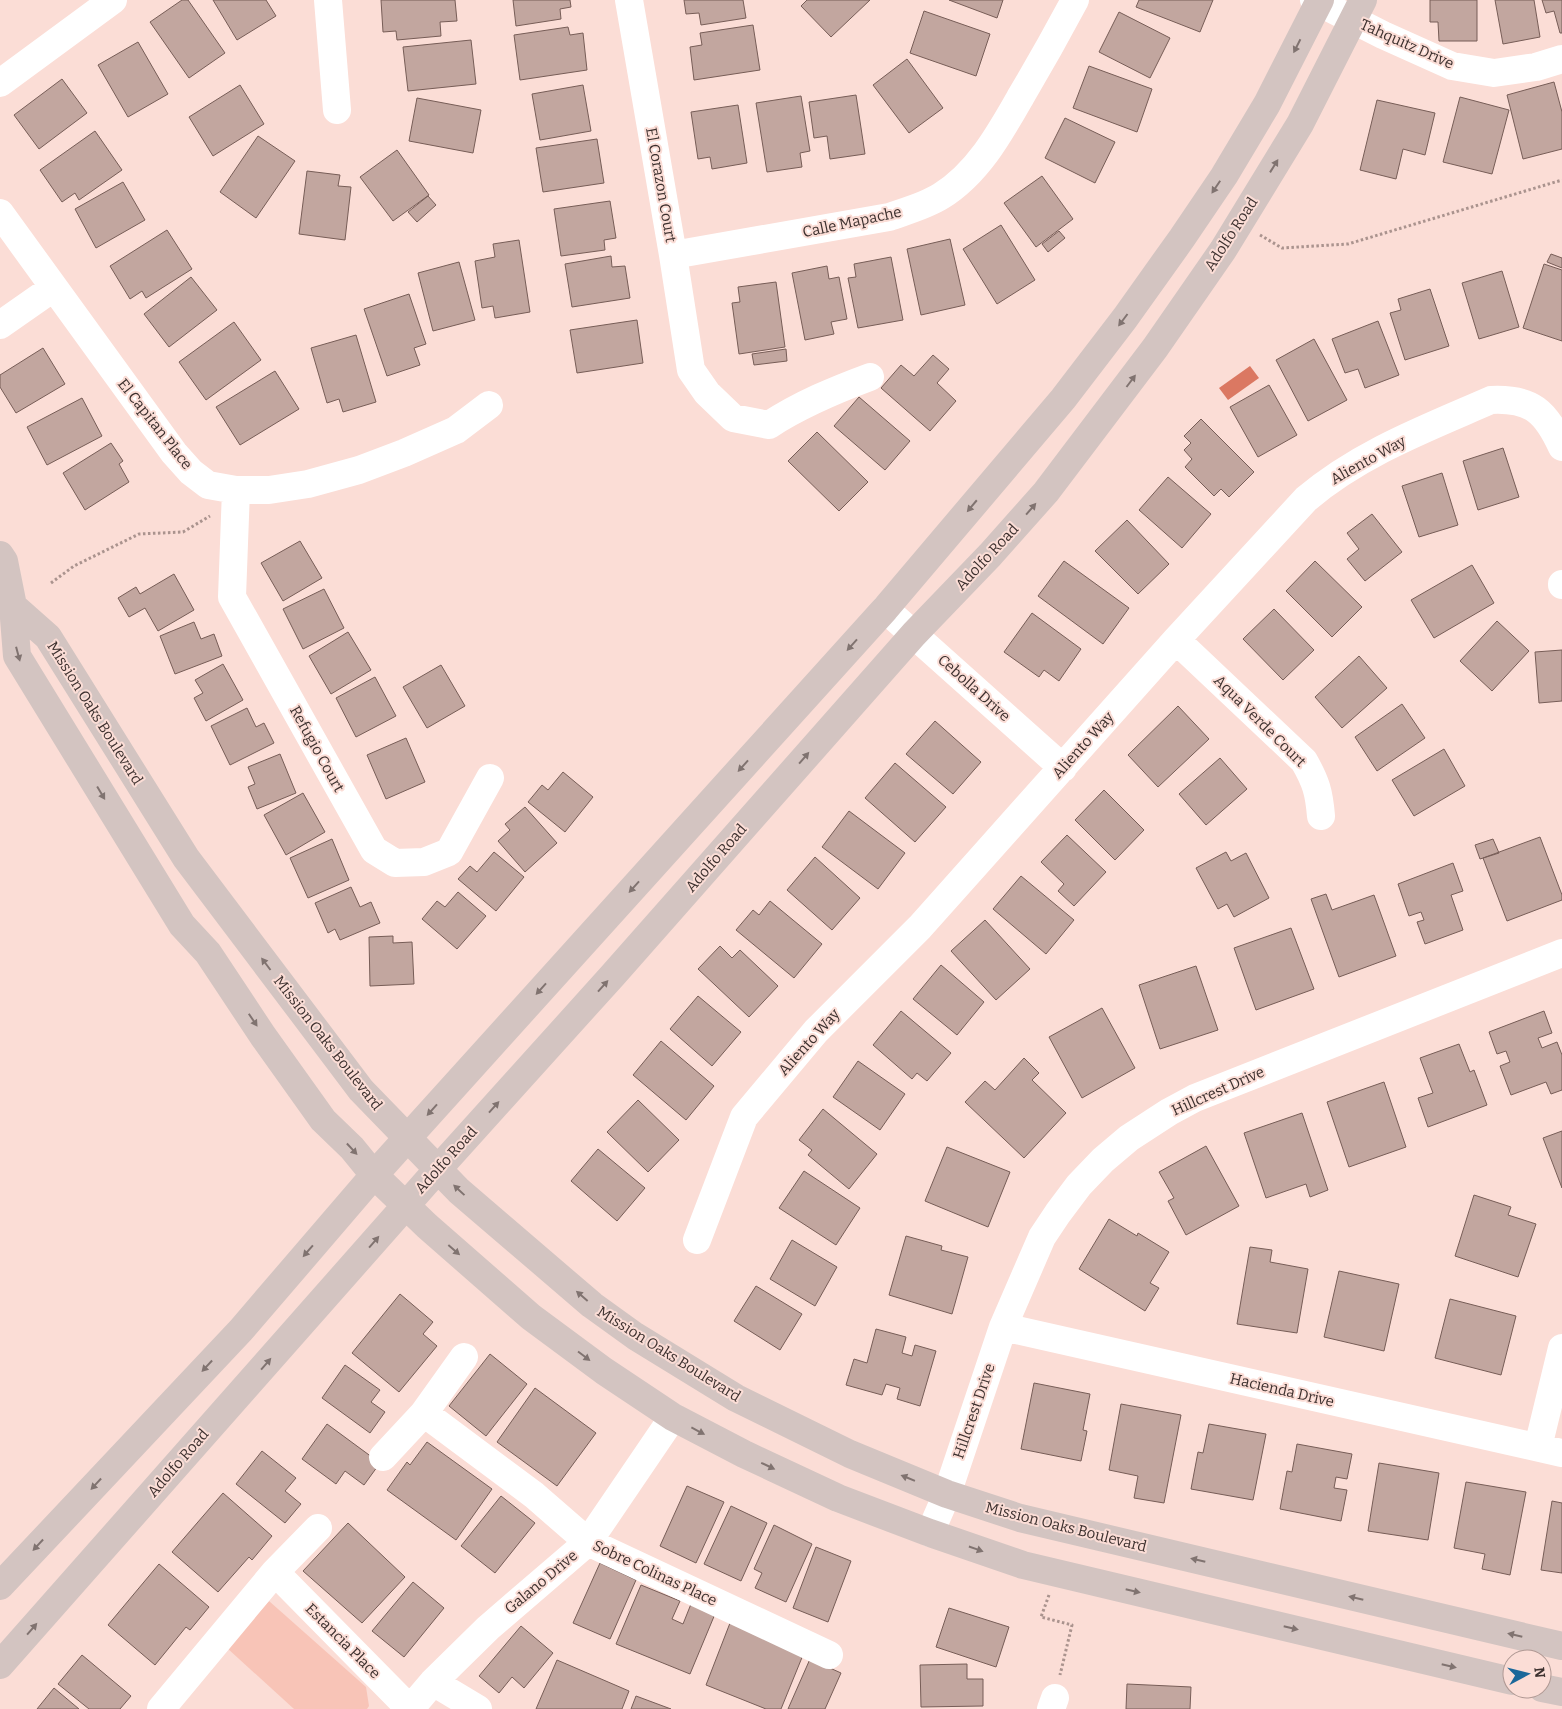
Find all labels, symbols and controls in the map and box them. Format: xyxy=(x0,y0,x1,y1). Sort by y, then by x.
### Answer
street label: Tahquitz Drive xyxy=(1357,15,1457,73)
one-way arrow xyxy=(1293,39,1301,54)
street label: El Corazon Court xyxy=(642,126,680,244)
one-way arrow xyxy=(1270,159,1279,172)
one-way arrow xyxy=(1211,180,1221,194)
street label: Adolfo Road xyxy=(1201,194,1262,274)
street label: Calle Mapache xyxy=(801,203,903,241)
one-way arrow xyxy=(1117,313,1128,326)
one-way arrow xyxy=(1126,374,1136,388)
street label: El Capitan Place xyxy=(114,375,196,473)
street label: Aliento Way xyxy=(1327,432,1409,488)
one-way arrow xyxy=(966,500,978,512)
one-way arrow xyxy=(1025,502,1036,515)
street label: Adolfo Road xyxy=(952,520,1022,594)
street label: Mission Oaks Boulevard xyxy=(43,638,147,788)
one-way arrow xyxy=(846,639,858,651)
one-way arrow xyxy=(15,647,23,662)
street label: Cebolla Drive xyxy=(934,651,1014,725)
street label: Aqua Verde Court xyxy=(1210,671,1310,771)
street label: Refugio Court xyxy=(286,703,348,796)
street label: Aliento Way xyxy=(1048,708,1118,782)
one-way arrow xyxy=(798,753,810,765)
one-way arrow xyxy=(737,759,749,771)
one-way arrow xyxy=(96,787,106,800)
street label: Adolfo Road xyxy=(682,820,750,896)
one-way arrow xyxy=(628,880,640,892)
one-way arrow xyxy=(261,958,272,971)
street label: Mission Oaks Boulevard xyxy=(270,972,386,1114)
one-way arrow xyxy=(597,981,609,993)
one-way arrow xyxy=(535,983,547,995)
street label: Aliento Way xyxy=(774,1005,844,1079)
one-way arrow xyxy=(248,1013,258,1027)
street label: Hillcrest Drive xyxy=(1169,1063,1267,1119)
one-way arrow xyxy=(488,1101,500,1113)
one-way arrow xyxy=(427,1103,438,1116)
street label: Adolfo Road xyxy=(411,1123,481,1197)
one-way arrow xyxy=(346,1142,358,1154)
one-way arrow xyxy=(453,1184,465,1196)
one-way arrow xyxy=(368,1236,379,1248)
one-way arrow xyxy=(448,1244,460,1256)
one-way arrow xyxy=(302,1245,314,1257)
one-way arrow xyxy=(575,1291,588,1302)
street label: Mission Oaks Boulevard xyxy=(594,1302,744,1406)
one-way arrow xyxy=(577,1351,590,1362)
one-way arrow xyxy=(261,1357,272,1370)
one-way arrow xyxy=(201,1359,213,1371)
street label: Hillcrest Drive xyxy=(949,1361,999,1461)
street label: Hacienda Drive xyxy=(1228,1369,1336,1411)
street label: Adolfo Road xyxy=(144,1425,212,1501)
one-way arrow xyxy=(692,1426,705,1435)
one-way arrow xyxy=(761,1462,775,1470)
one-way arrow xyxy=(900,1474,915,1482)
one-way arrow xyxy=(90,1478,102,1490)
street label: Mission Oaks Boulevard xyxy=(983,1498,1149,1556)
street label: Sobre Colinas Place xyxy=(590,1536,720,1610)
one-way arrow xyxy=(32,1539,44,1551)
one-way arrow xyxy=(969,1545,984,1553)
street label: Galano Drive xyxy=(501,1546,581,1618)
one-way arrow xyxy=(1191,1556,1206,1564)
one-way arrow xyxy=(1125,1587,1140,1595)
one-way arrow xyxy=(1349,1594,1364,1602)
street label: Estancia Place xyxy=(302,1600,384,1682)
one-way arrow xyxy=(26,1623,38,1635)
one-way arrow xyxy=(1283,1624,1299,1632)
one-way arrow xyxy=(1507,1631,1522,1639)
north arrow xyxy=(1502,1649,1552,1699)
one-way arrow xyxy=(1442,1662,1457,1670)
text: N xyxy=(1530,1666,1549,1679)

